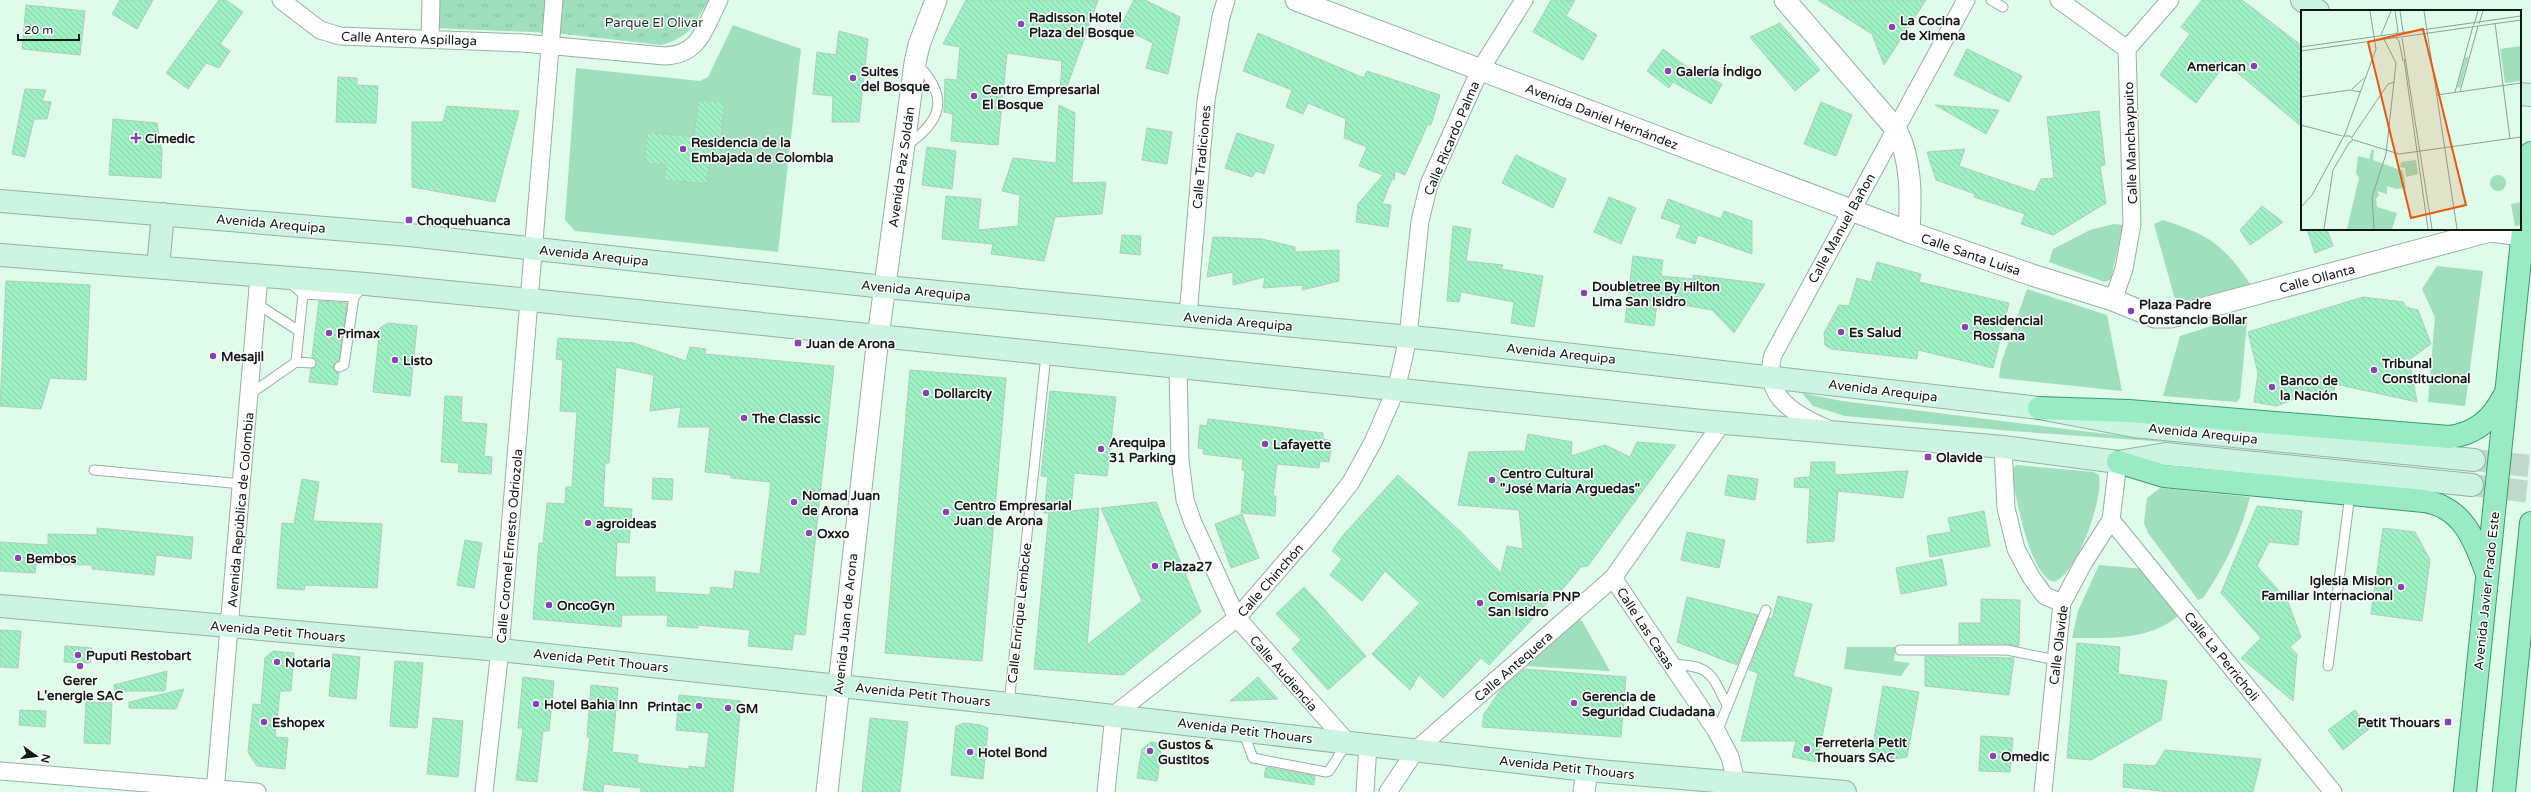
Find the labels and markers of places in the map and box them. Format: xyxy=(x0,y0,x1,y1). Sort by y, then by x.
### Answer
place label: Radisson Hotel Plaza del Bosque xyxy=(1029,10,1135,41)
place label: La Cocina de Ximena xyxy=(1900,13,1965,44)
marker: Radisson Hotel Plaza del Bosque xyxy=(1016,19,1026,29)
marker: La Cocina de Ximena xyxy=(1887,22,1897,32)
place label: American xyxy=(2187,59,2246,75)
marker: American xyxy=(2249,61,2259,71)
place label: Galería Índigo xyxy=(1676,63,1762,80)
place label: Suites del Bosque xyxy=(861,64,930,95)
marker: Galería Índigo xyxy=(1663,66,1673,76)
marker: Suites del Bosque xyxy=(848,73,858,83)
place label: Centro Empresarial El Bosque xyxy=(982,82,1100,113)
marker: Centro Empresarial El Bosque xyxy=(969,91,979,101)
place label: Cimedic xyxy=(145,131,195,147)
marker: Cimedic xyxy=(130,132,142,144)
place label: Residencia de la Embajada de Colombia xyxy=(691,135,834,166)
marker: Residencia de la Embajada de Colombia xyxy=(678,144,688,154)
place label: Choquehuanca xyxy=(417,213,511,229)
marker: Choquehuanca xyxy=(404,215,414,225)
place label: Doubletree By Hilton Lima San Isidro xyxy=(1592,279,1720,310)
marker: Doubletree By Hilton Lima San Isidro xyxy=(1579,288,1589,298)
place label: Plaza Padre Constancio Bollar xyxy=(2139,297,2248,328)
marker: Plaza Padre Constancio Bollar xyxy=(2126,306,2136,316)
place label: Residencial Rossana xyxy=(1973,313,2043,344)
marker: Residencial Rossana xyxy=(1960,322,1970,332)
place label: Es Salud xyxy=(1849,325,1902,341)
place label: Primax xyxy=(337,326,380,342)
marker: Es Salud xyxy=(1836,327,1846,337)
marker: Primax xyxy=(324,328,334,338)
place label: Juan de Arona xyxy=(805,336,895,352)
marker: Juan de Arona xyxy=(793,338,803,348)
place label: Mesajil xyxy=(221,349,264,365)
marker: Mesajil xyxy=(208,351,218,361)
place label: Listo xyxy=(403,353,433,369)
marker: Listo xyxy=(390,355,400,365)
place label: Tribunal Constitucional xyxy=(2381,356,2470,387)
marker: Tribunal Constitucional xyxy=(2369,365,2379,375)
place label: Banco de la Nación xyxy=(2280,373,2339,404)
marker: Banco de la Nación xyxy=(2267,382,2277,392)
place label: Dollarcity xyxy=(934,386,992,402)
marker: Dollarcity xyxy=(921,388,931,398)
place label: The Classic xyxy=(751,411,821,427)
marker: The Classic xyxy=(739,413,749,423)
place label: Arequipa 31 Parking xyxy=(1109,435,1176,466)
place label: Lafayette xyxy=(1273,437,1332,453)
marker: Lafayette xyxy=(1260,439,1270,449)
marker: Arequipa 31 Parking xyxy=(1096,444,1106,454)
place label: Olavide xyxy=(1936,450,1983,466)
marker: Olavide xyxy=(1923,452,1933,462)
place label: Centro Cultural "José María Arguedas" xyxy=(1500,466,1640,497)
marker: Centro Cultural "José María Arguedas" xyxy=(1487,475,1497,485)
place label: Nomad Juan de Arona xyxy=(802,488,880,519)
marker: Nomad Juan de Arona xyxy=(789,497,799,507)
place label: Centro Empresarial Juan de Arona xyxy=(953,498,1072,529)
marker: Centro Empresarial Juan de Arona xyxy=(941,507,951,517)
place label: agroideas xyxy=(596,516,657,532)
marker: agroideas xyxy=(583,518,593,528)
place label: Oxxo xyxy=(817,526,849,542)
marker: Oxxo xyxy=(804,528,814,538)
place label: Bembos xyxy=(26,551,77,567)
marker: Bembos xyxy=(13,553,23,563)
place label: Plaza27 xyxy=(1163,559,1212,575)
marker: Plaza27 xyxy=(1150,561,1160,571)
place label: Iglesia Mision Familiar Internacional xyxy=(2261,573,2393,604)
marker: Iglesia Mision Familiar Internacional xyxy=(2396,582,2406,592)
place label: Comisaría PNP San Isidro xyxy=(1488,589,1581,620)
place label: OncoGyn xyxy=(557,598,615,614)
marker: Comisaría PNP San Isidro xyxy=(1475,598,1485,608)
marker: OncoGyn xyxy=(544,600,554,610)
place label: Puputi Restobart xyxy=(86,648,191,664)
marker: Puputi Restobart xyxy=(73,650,83,660)
place label: Notaria xyxy=(285,655,331,671)
marker: Notaria xyxy=(272,657,282,667)
marker: Gerer L'energie SAC xyxy=(75,661,85,671)
place label: Gerer L'energie SAC xyxy=(37,673,123,704)
place label: Gerencia de Seguridad Ciudadana xyxy=(1582,689,1715,720)
place label: Hotel Bahia Inn xyxy=(544,697,638,713)
marker: Gerencia de Seguridad Ciudadana xyxy=(1569,698,1579,708)
marker: Hotel Bahia Inn xyxy=(531,699,541,709)
place label: Printac xyxy=(647,699,691,715)
marker: Printac xyxy=(694,701,704,711)
place label: GM xyxy=(736,701,758,717)
marker: GM xyxy=(723,703,733,713)
place label: Eshopex xyxy=(272,715,325,731)
place label: Petit Thouars xyxy=(2357,715,2440,731)
marker: Eshopex xyxy=(259,717,269,727)
marker: Petit Thouars xyxy=(2443,717,2453,727)
place label: Ferreteria Petit Thouars SAC xyxy=(1814,735,1907,766)
place label: Gustos & Gustitos xyxy=(1158,737,1214,768)
marker: Ferreteria Petit Thouars SAC xyxy=(1802,744,1812,754)
place label: Hotel Bond xyxy=(978,745,1047,761)
marker: Gustos & Gustitos xyxy=(1145,746,1155,756)
marker: Hotel Bond xyxy=(965,747,975,757)
place label: Omedic xyxy=(2001,749,2049,765)
marker: Omedic xyxy=(1988,751,1998,761)

